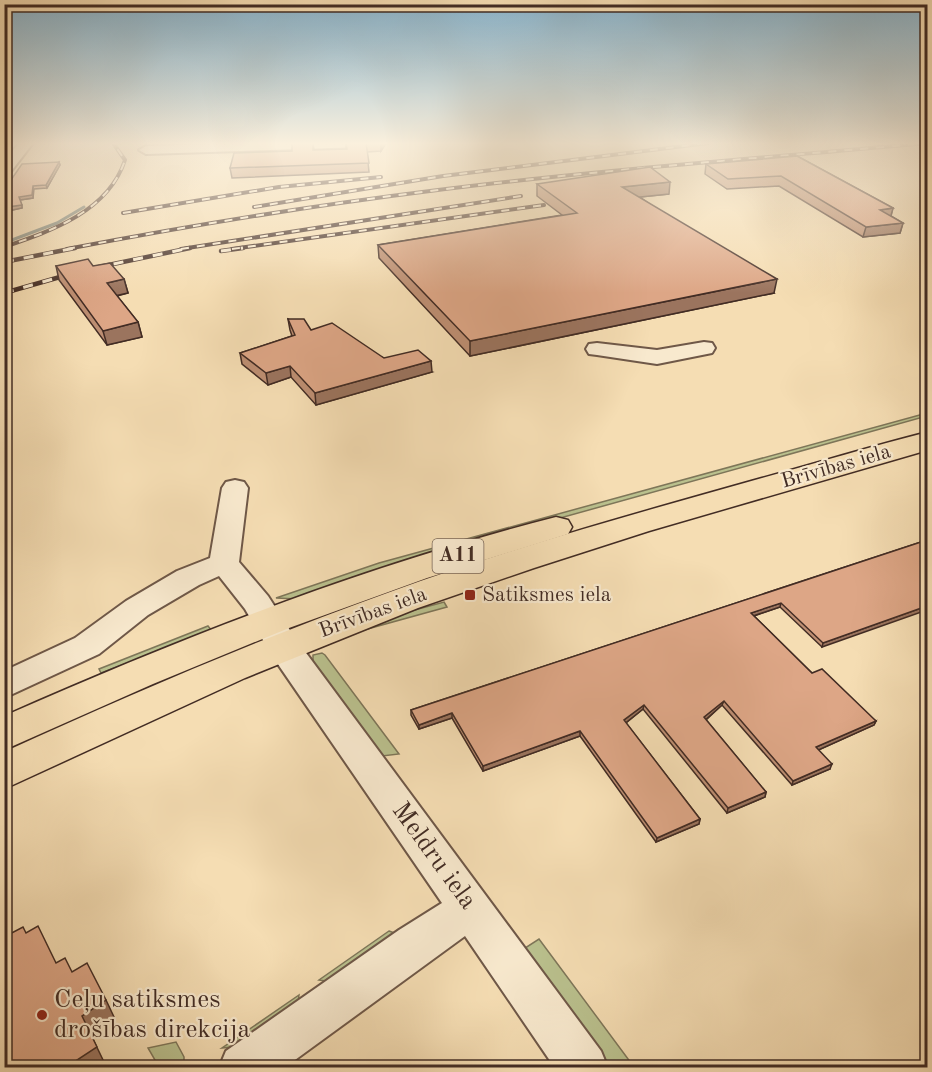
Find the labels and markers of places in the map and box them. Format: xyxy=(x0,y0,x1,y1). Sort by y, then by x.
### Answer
place label: Satiksmes iela xyxy=(482,585,611,606)
marker: Satiksmes iela xyxy=(463,588,477,602)
place label: Ceļu satiksmes drošības direkcija xyxy=(54,987,251,1043)
marker: Ceļu satiksmes drošības direkcija xyxy=(35,1008,49,1022)

